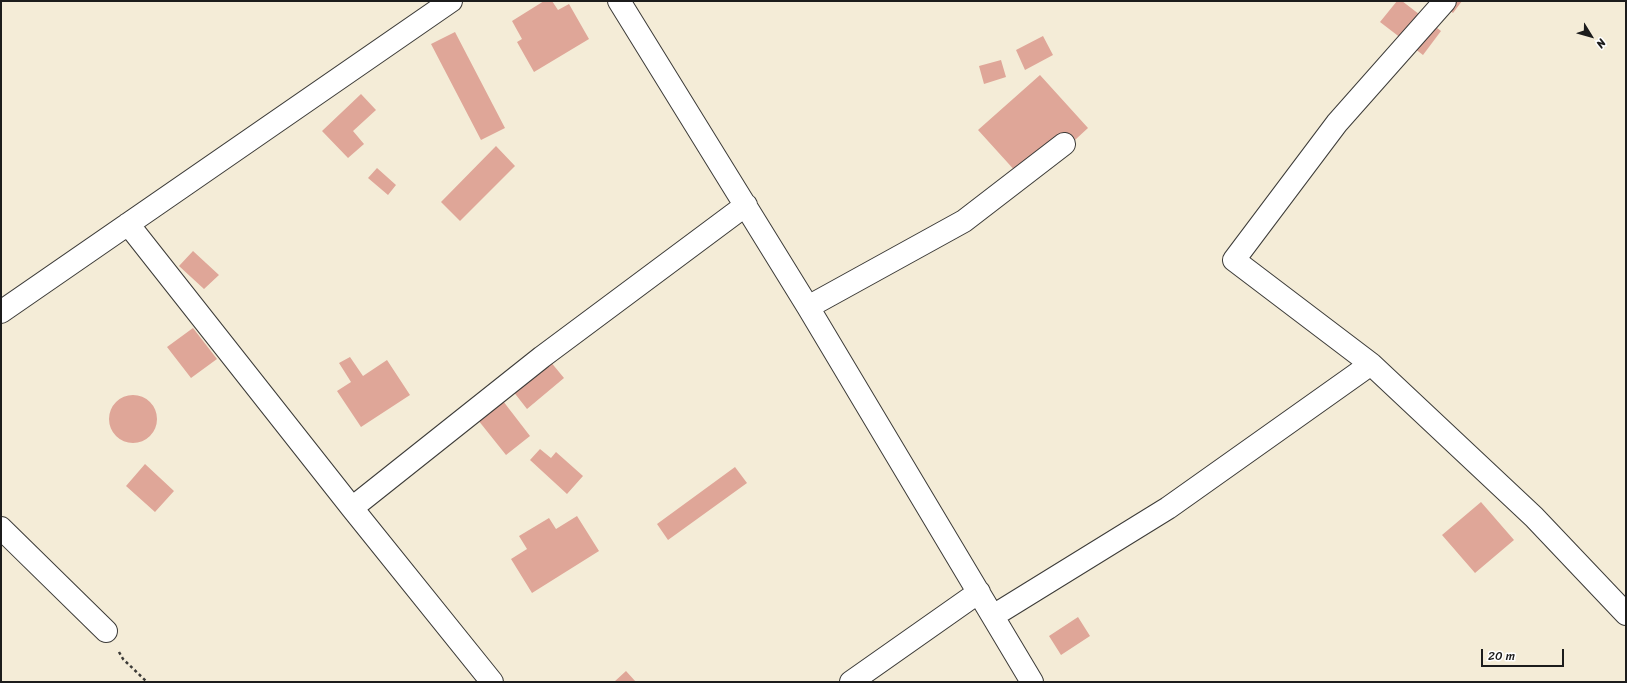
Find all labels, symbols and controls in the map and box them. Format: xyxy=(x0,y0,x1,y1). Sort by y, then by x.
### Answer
north arrow xyxy=(1571,16,1611,56)
text: N xyxy=(1591,35,1611,52)
scale bar xyxy=(1483,641,1566,667)
text: 20 m xyxy=(1488,645,1515,667)

